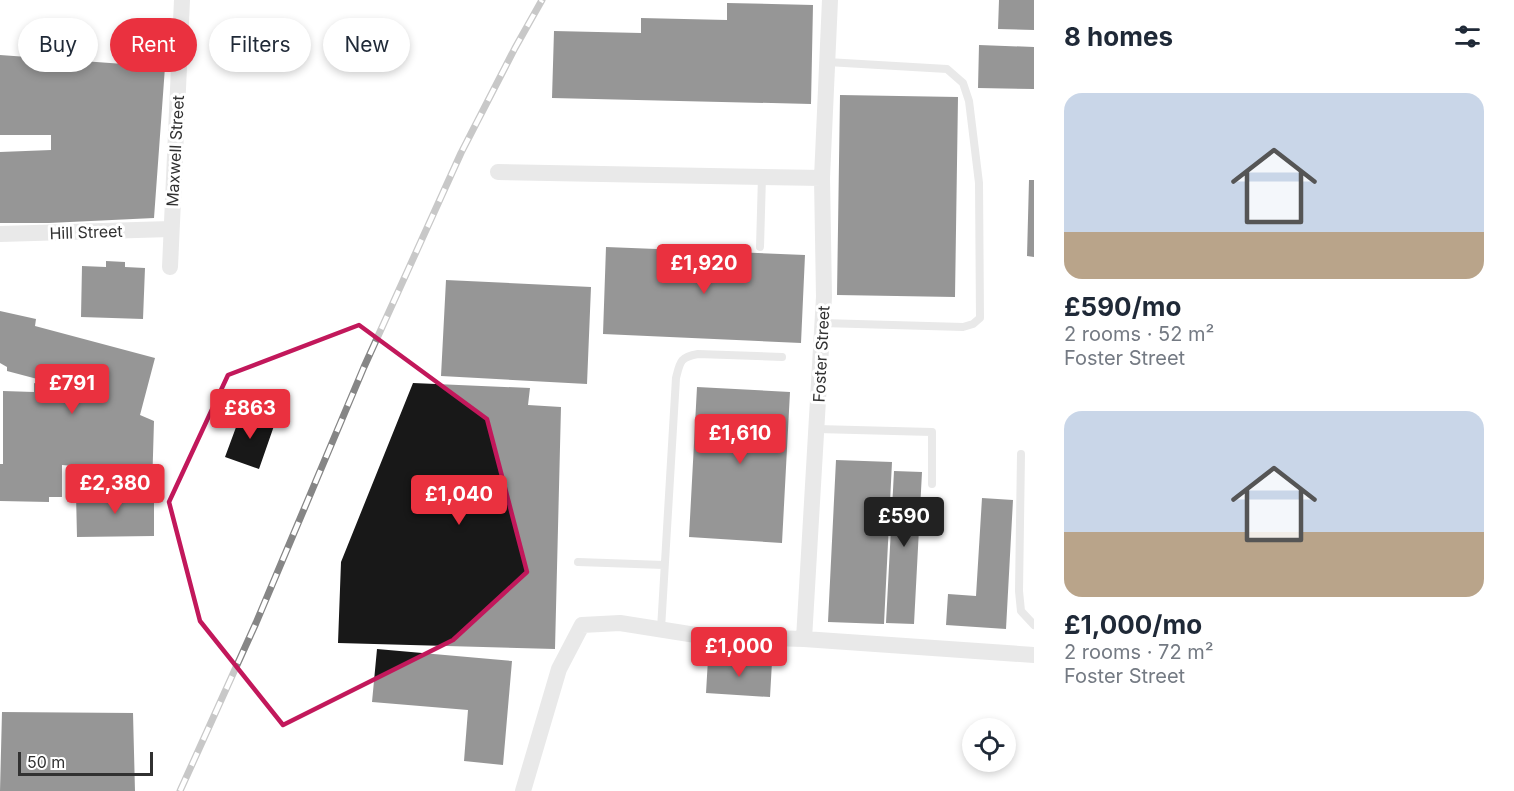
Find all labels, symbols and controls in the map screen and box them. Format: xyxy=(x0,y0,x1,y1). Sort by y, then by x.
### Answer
chip: Buy xyxy=(18,18,98,72)
chip: Rent xyxy=(110,18,197,72)
chip: Filters xyxy=(209,18,311,72)
chip: New xyxy=(323,18,410,72)
icon: filters xyxy=(1451,20,1484,53)
text: 8 homes xyxy=(1064,21,1173,52)
street label: Maxwell Street xyxy=(162,95,188,207)
icon: home xyxy=(1220,132,1328,240)
street label: Hill Street xyxy=(49,221,123,243)
pin: £1,920 xyxy=(655,244,753,295)
text: £1,920 xyxy=(671,251,737,275)
text: £590/mo xyxy=(1064,291,1181,322)
street label: Foster Street xyxy=(808,305,834,403)
text: 2 rooms · 52 m² xyxy=(1064,322,1214,346)
text: Foster Street xyxy=(1064,346,1185,370)
pin: £791 xyxy=(36,364,108,415)
text: £791 xyxy=(49,371,95,395)
pin: £863 xyxy=(214,389,286,440)
text: £863 xyxy=(224,396,276,420)
pin: £1,610 xyxy=(691,414,789,465)
text: £1,610 xyxy=(709,421,771,445)
icon: home xyxy=(1220,450,1328,558)
pin: £2,380 xyxy=(66,464,164,515)
text: £2,380 xyxy=(79,471,151,495)
pin: £1,040 xyxy=(410,475,508,526)
text: £1,040 xyxy=(425,482,493,506)
pin: £590 xyxy=(868,497,940,548)
text: £590 xyxy=(878,504,930,528)
text: £1,000/mo xyxy=(1064,609,1202,640)
pin: £1,000 xyxy=(690,627,788,678)
text: £1,000 xyxy=(705,634,773,658)
text: 2 rooms · 72 m² xyxy=(1064,640,1214,664)
text: Foster Street xyxy=(1064,664,1185,688)
map controls xyxy=(962,718,1016,772)
button: locate xyxy=(962,718,1016,772)
scale bar xyxy=(18,749,153,776)
text: 50 m xyxy=(27,752,65,772)

